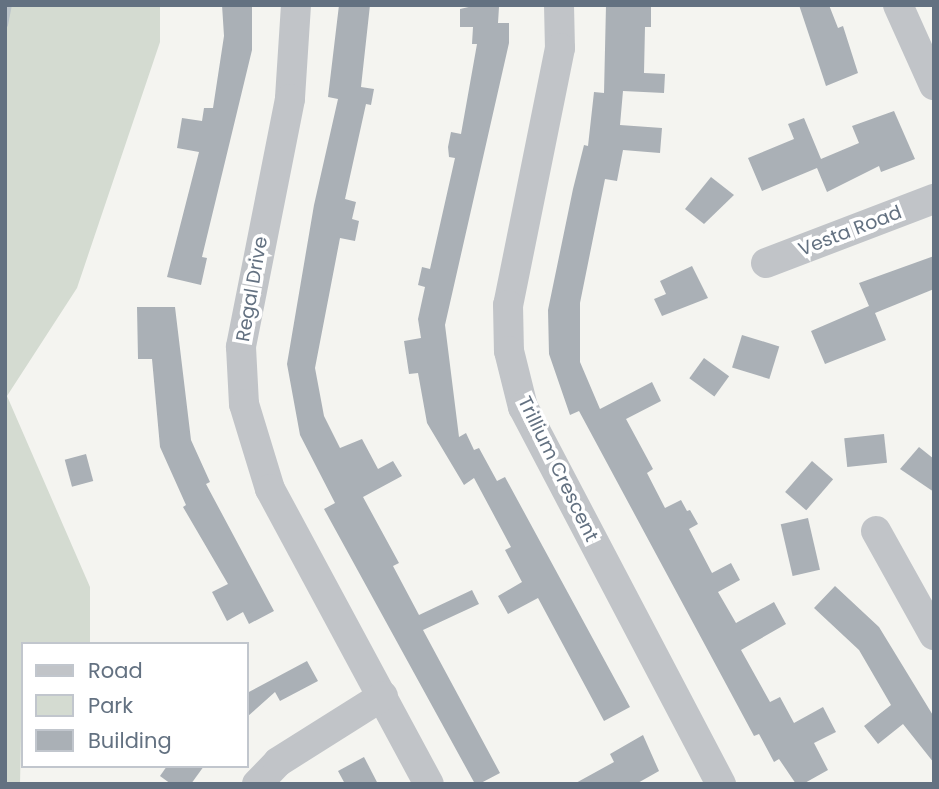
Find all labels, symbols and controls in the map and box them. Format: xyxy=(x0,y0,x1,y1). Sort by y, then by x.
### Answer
street label: Vesta Road xyxy=(795,201,905,261)
street label: Regal Drive xyxy=(232,235,272,343)
street label: Trillium Crescent xyxy=(513,393,603,545)
legend xyxy=(21,642,248,768)
text: Road xyxy=(88,656,143,685)
text: Park xyxy=(88,691,133,720)
text: Building xyxy=(88,726,172,755)

